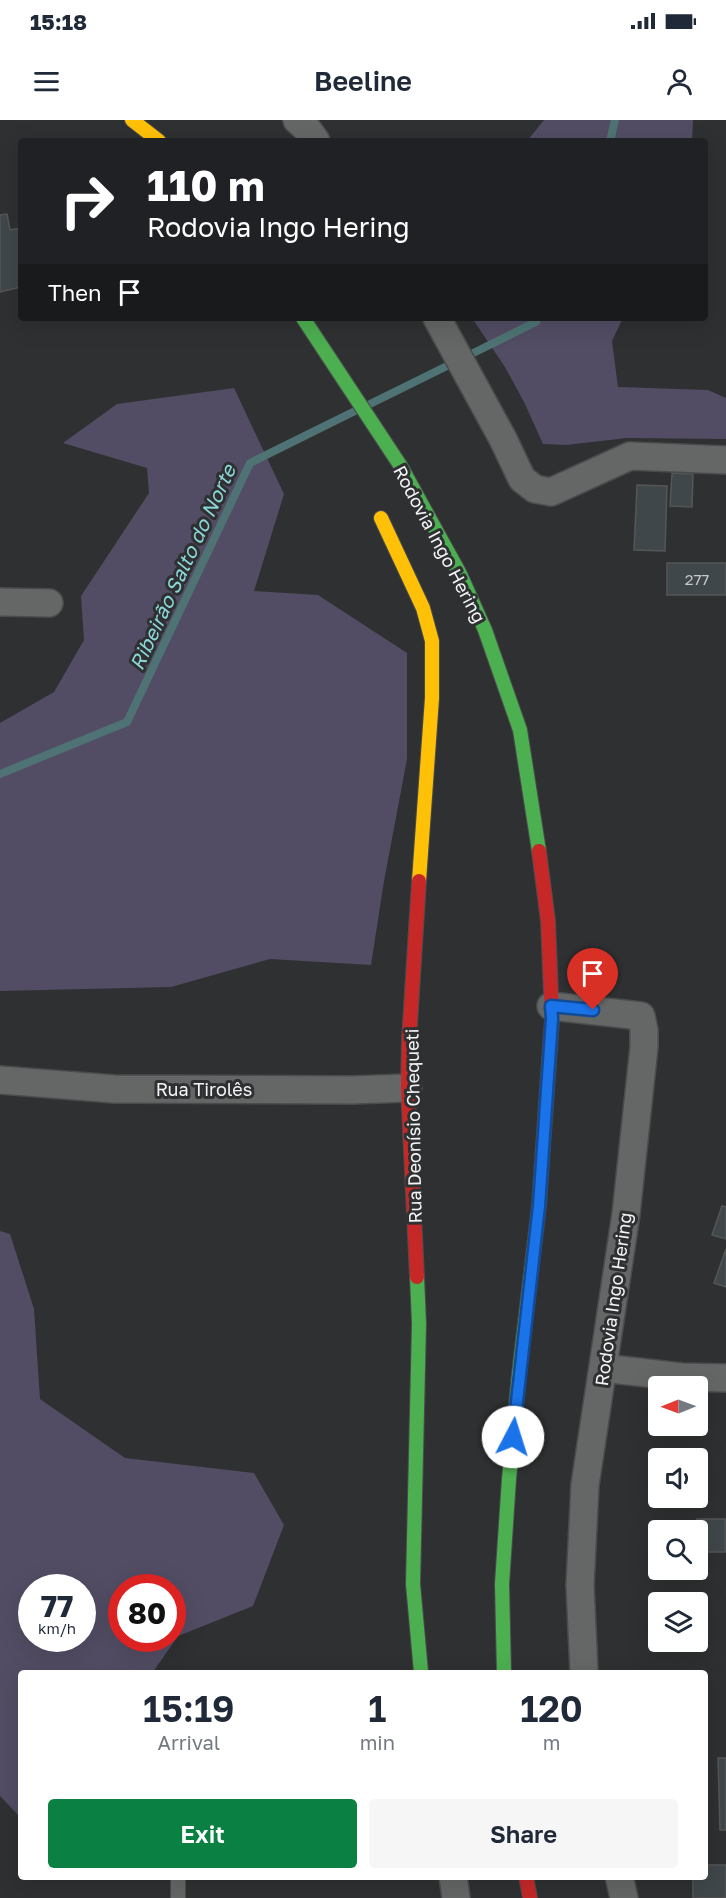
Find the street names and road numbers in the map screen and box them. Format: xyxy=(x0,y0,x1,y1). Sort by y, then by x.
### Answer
street label: Rodovia Ingo Hering xyxy=(389,462,491,626)
street label: Rua Deonísio Chequeti xyxy=(400,1028,426,1224)
street label: Rua Tirolês xyxy=(156,1078,252,1100)
street label: Rodovia Ingo Hering xyxy=(590,1211,636,1387)

